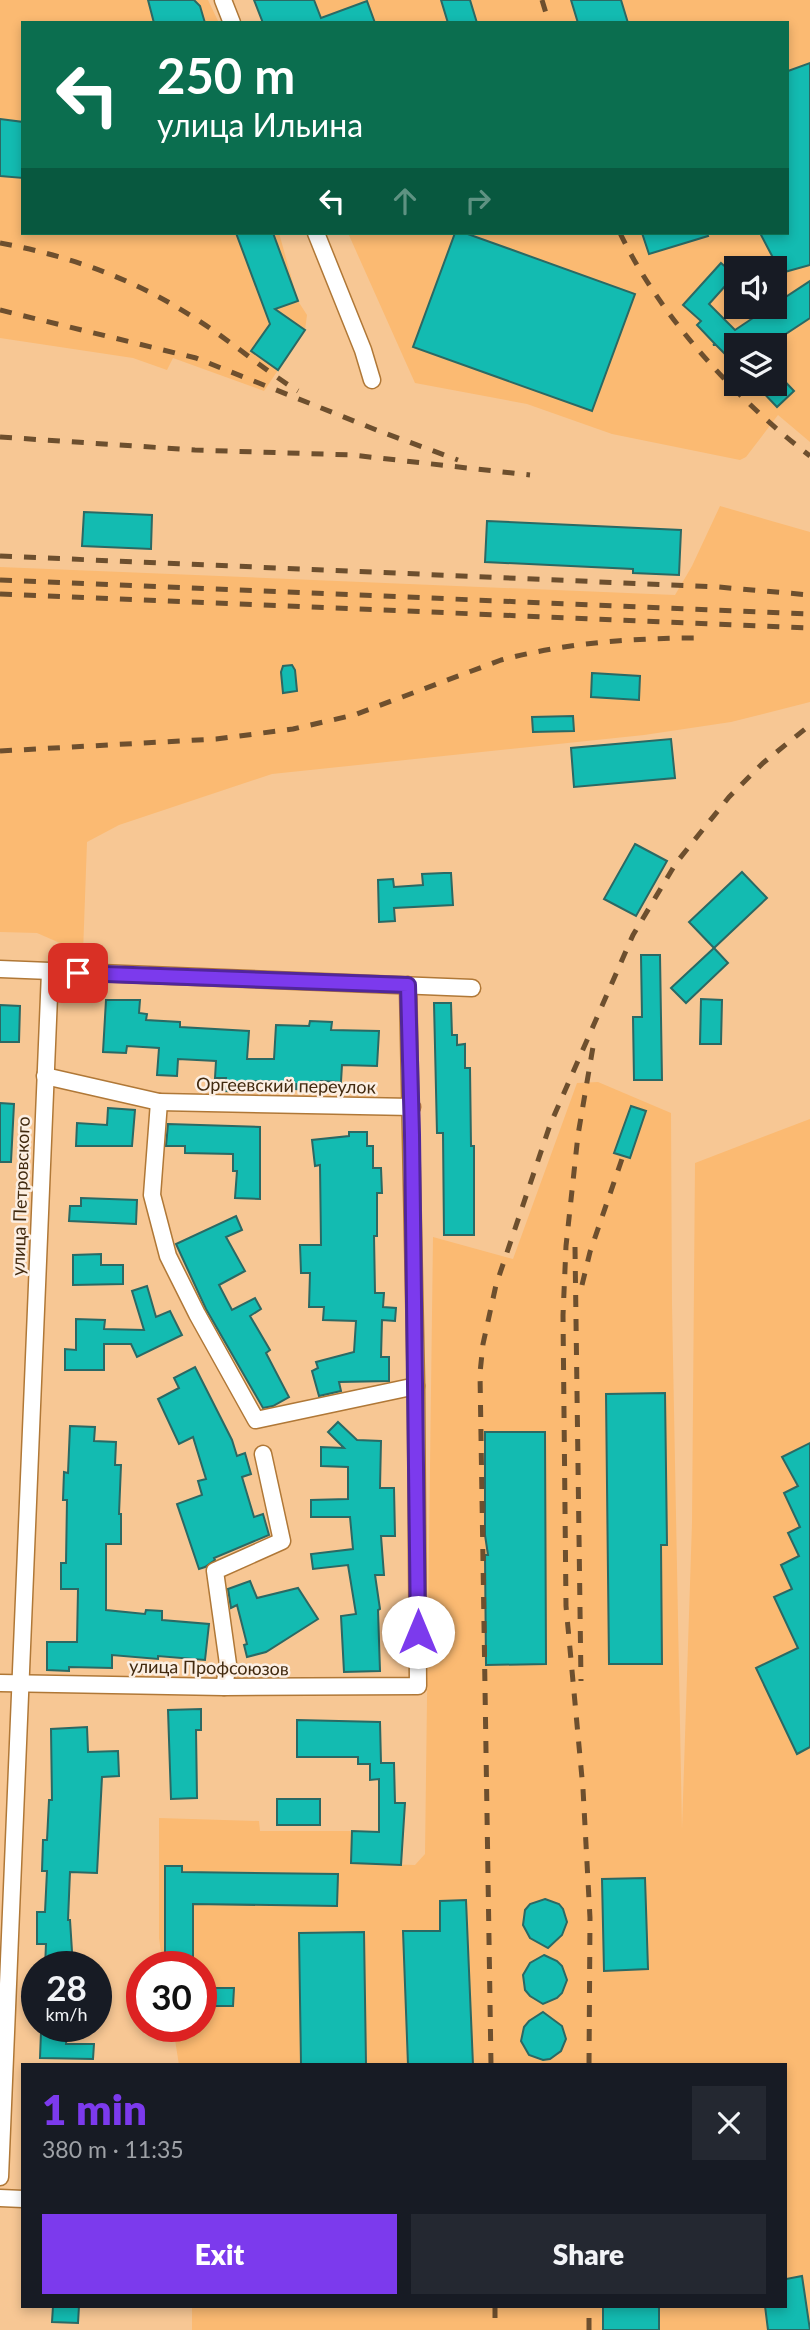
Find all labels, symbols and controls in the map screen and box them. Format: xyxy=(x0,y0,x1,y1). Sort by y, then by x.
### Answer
text: 250 m xyxy=(157,46,295,104)
icon: left xyxy=(42,49,133,140)
text: улица Ильина xyxy=(157,105,363,144)
icon: left xyxy=(313,182,351,220)
icon: ahead xyxy=(386,182,424,220)
icon: right xyxy=(459,182,497,220)
map controls xyxy=(724,256,787,396)
button: sound xyxy=(724,256,787,319)
button: layers xyxy=(724,333,787,396)
pin xyxy=(48,943,108,1003)
icon: arrive xyxy=(59,954,97,992)
street label: Оргеевский переулок xyxy=(196,1072,377,1098)
street label: улица Петровского xyxy=(6,1116,34,1276)
position arrow xyxy=(381,1595,455,1669)
street label: улица Профсоюзов xyxy=(129,1655,289,1679)
speed limit sign: 30 xyxy=(126,1951,217,2042)
text: 28 xyxy=(46,1966,87,2008)
text: km/h xyxy=(45,2003,88,2025)
text: 1 min xyxy=(42,2084,147,2134)
button: close xyxy=(692,2086,766,2160)
text: 380 m · 11:35 xyxy=(42,2135,184,2163)
button: Exit xyxy=(42,2214,397,2294)
button: Share xyxy=(411,2214,766,2294)

